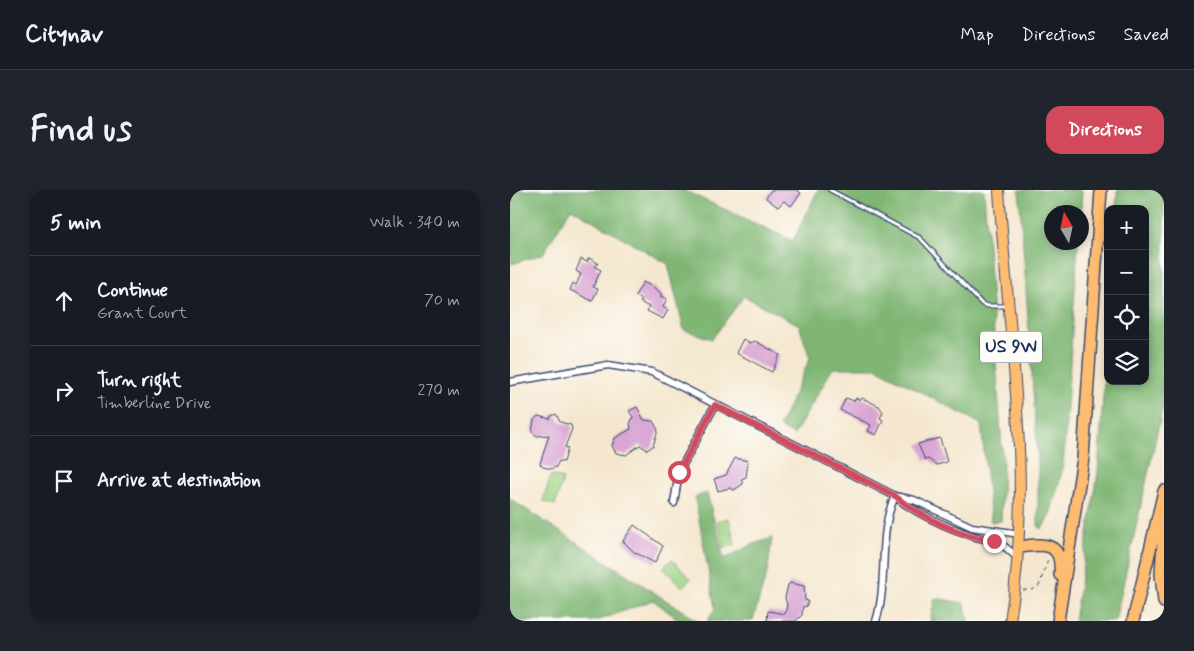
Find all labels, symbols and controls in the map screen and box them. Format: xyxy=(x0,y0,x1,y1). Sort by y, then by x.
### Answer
text: Citynav xyxy=(25,19,103,50)
text: Map xyxy=(961,23,994,47)
text: Directions xyxy=(1022,23,1096,47)
text: Saved xyxy=(1124,23,1169,47)
button: Directions xyxy=(1046,106,1164,154)
text: Find us xyxy=(30,107,132,153)
north arrow xyxy=(1044,205,1089,250)
map controls xyxy=(1104,205,1149,385)
button: + xyxy=(1104,205,1149,250)
text: 5 min xyxy=(50,209,102,237)
text: Walk · 340 m xyxy=(370,212,460,233)
button: − xyxy=(1104,250,1149,295)
text: Continue xyxy=(97,278,168,303)
icon: ahead xyxy=(50,287,78,315)
text: 70 m xyxy=(424,290,460,311)
button: locate xyxy=(1104,295,1149,340)
text: Grant Court xyxy=(97,303,187,324)
road number: US 9W xyxy=(980,332,1042,362)
button: layers xyxy=(1104,340,1149,385)
text: Turn right xyxy=(97,368,181,393)
icon: right xyxy=(50,377,78,405)
text: 270 m xyxy=(417,380,460,401)
text: Timberline Drive xyxy=(97,393,211,414)
route start xyxy=(668,461,691,484)
icon: arrive xyxy=(50,467,78,495)
text: Arrive at destination xyxy=(97,468,261,493)
route end xyxy=(983,530,1006,553)

